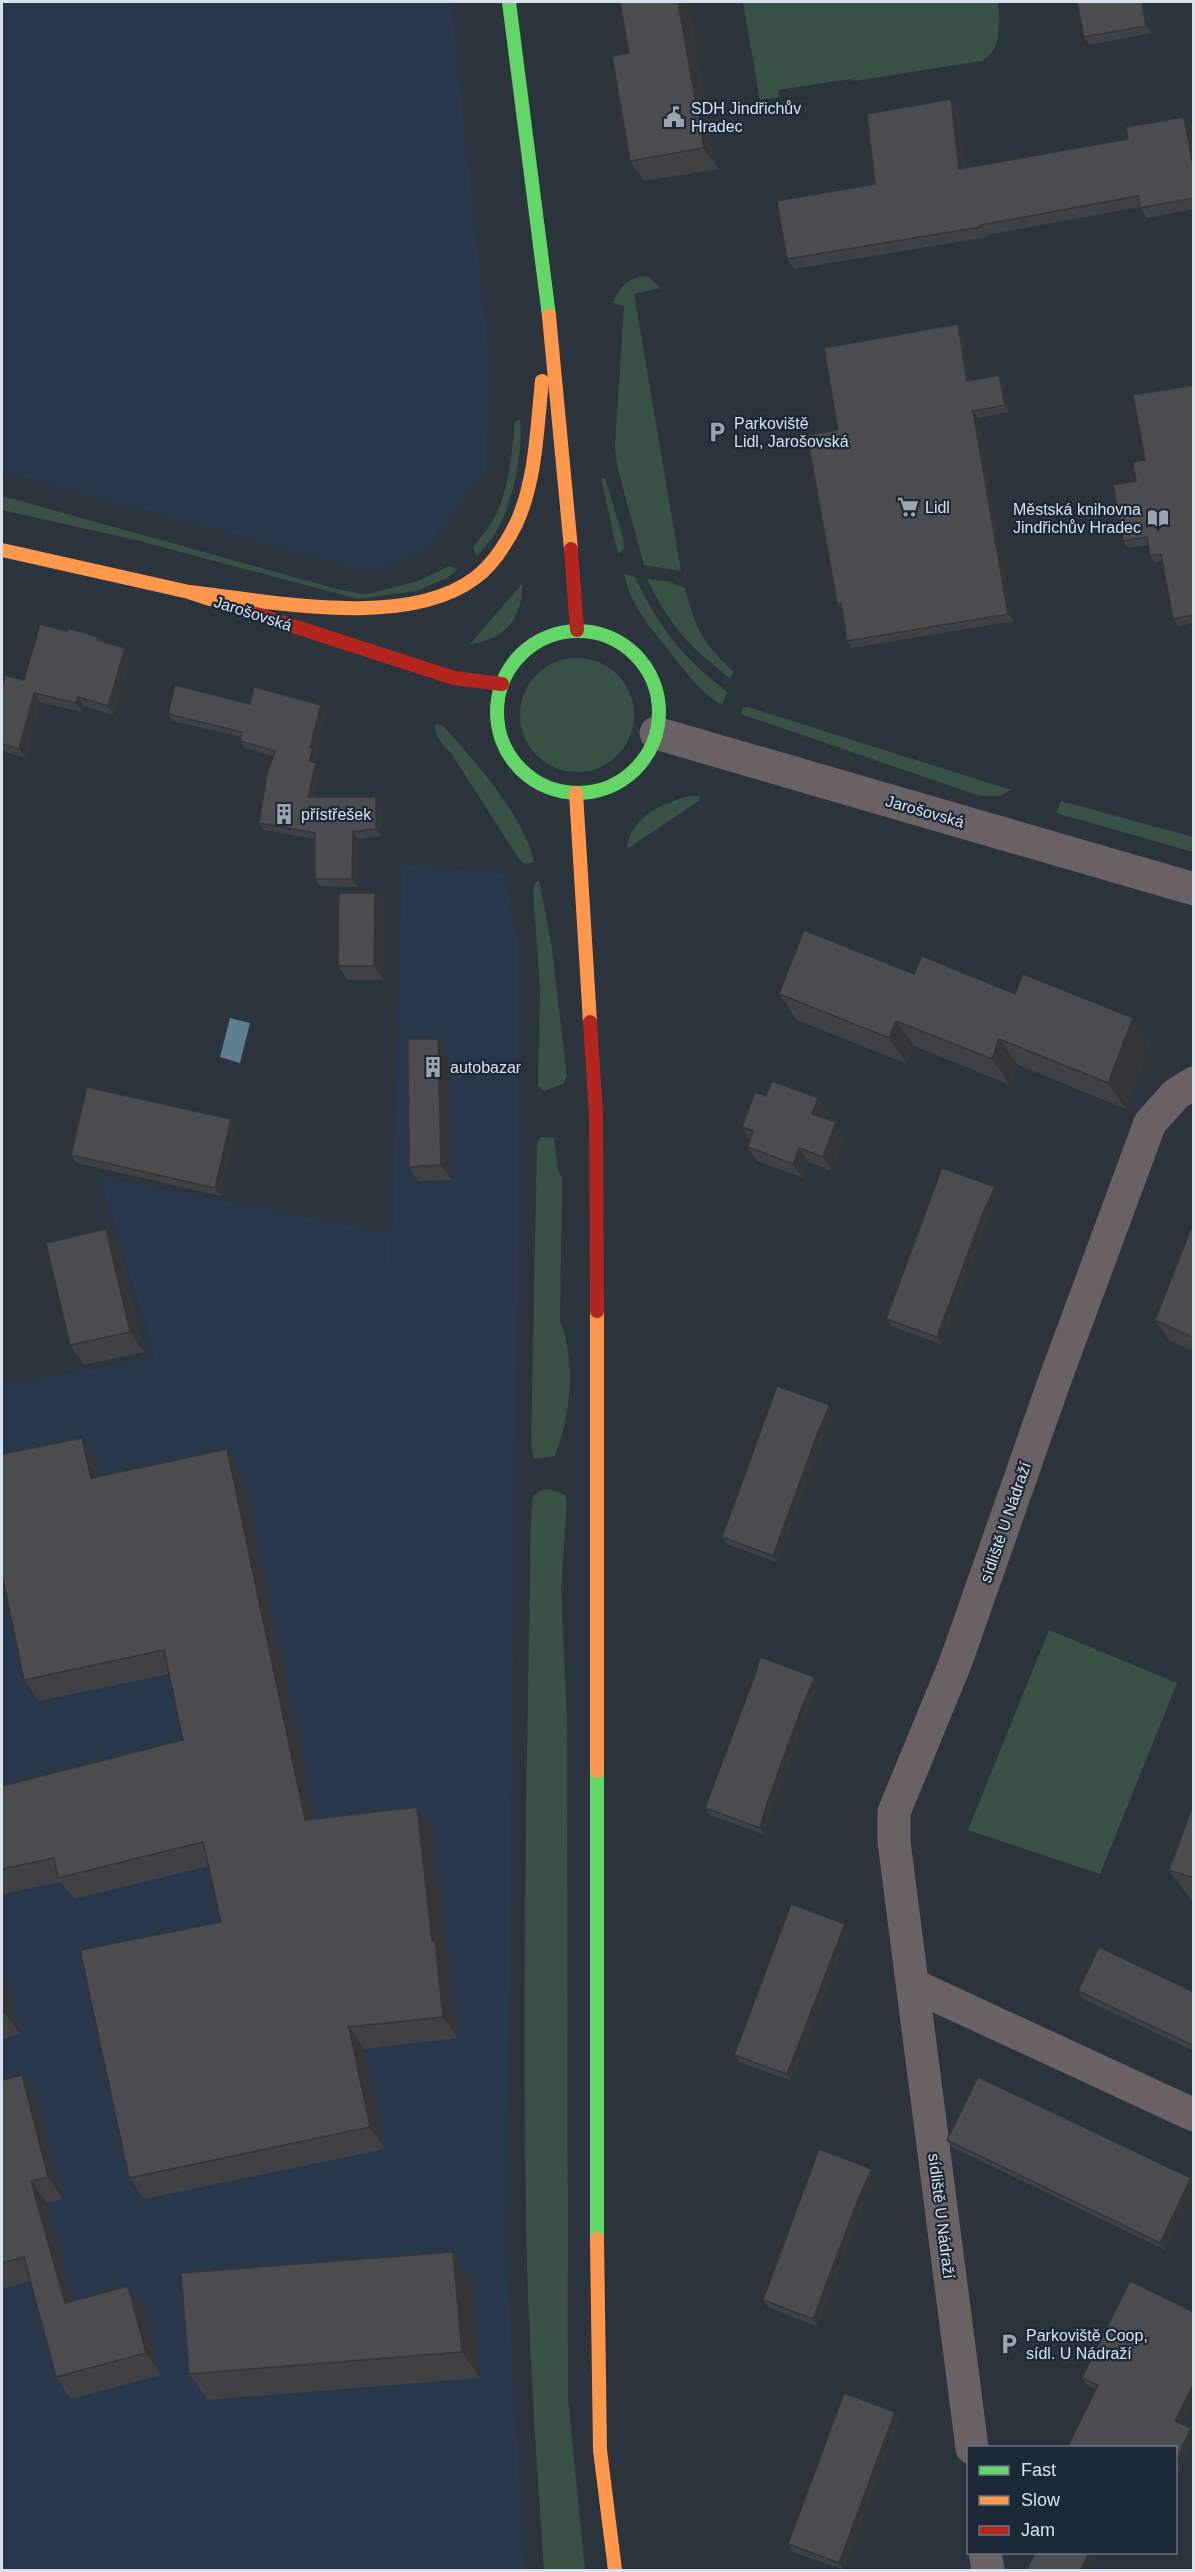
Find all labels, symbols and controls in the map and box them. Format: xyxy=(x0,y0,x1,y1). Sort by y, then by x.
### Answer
place label: SDH Jindřichův Hradec xyxy=(691,100,801,135)
public building icon: SDH Jindřichův Hradec xyxy=(662,105,686,129)
place label: Parkoviště Lidl, Jarošovská xyxy=(734,415,849,450)
parking icon: Parkoviště Lidl, Jarošovská xyxy=(705,420,729,444)
supermarket icon: Lidl xyxy=(896,495,920,519)
place label: Lidl xyxy=(925,499,950,516)
place label: Městská knihovna Jindřichův Hradec xyxy=(1013,501,1141,536)
library icon: Městská knihovna Jindřichův Hradec xyxy=(1146,506,1170,530)
street label: Jarošovská xyxy=(212,593,294,634)
street label: Jarošovská xyxy=(884,792,966,831)
building icon: přístřešek xyxy=(272,802,296,826)
place label: přístřešek xyxy=(301,806,372,823)
building icon: autobazar xyxy=(421,1055,445,1079)
place label: autobazar xyxy=(450,1059,522,1076)
street label: sídliště U Nádraží xyxy=(977,1459,1034,1585)
street label: sídliště U Nádraží xyxy=(925,2152,958,2280)
place label: Parkoviště Coop, sídl. U Nádraží xyxy=(1026,2327,1148,2362)
parking icon: Parkoviště Coop, sídl. U Nádraží xyxy=(997,2332,1021,2356)
legend xyxy=(967,2446,1177,2554)
text: Fast xyxy=(1021,2460,1056,2480)
text: Slow xyxy=(1021,2490,1061,2510)
text: Jam xyxy=(1021,2520,1055,2540)

